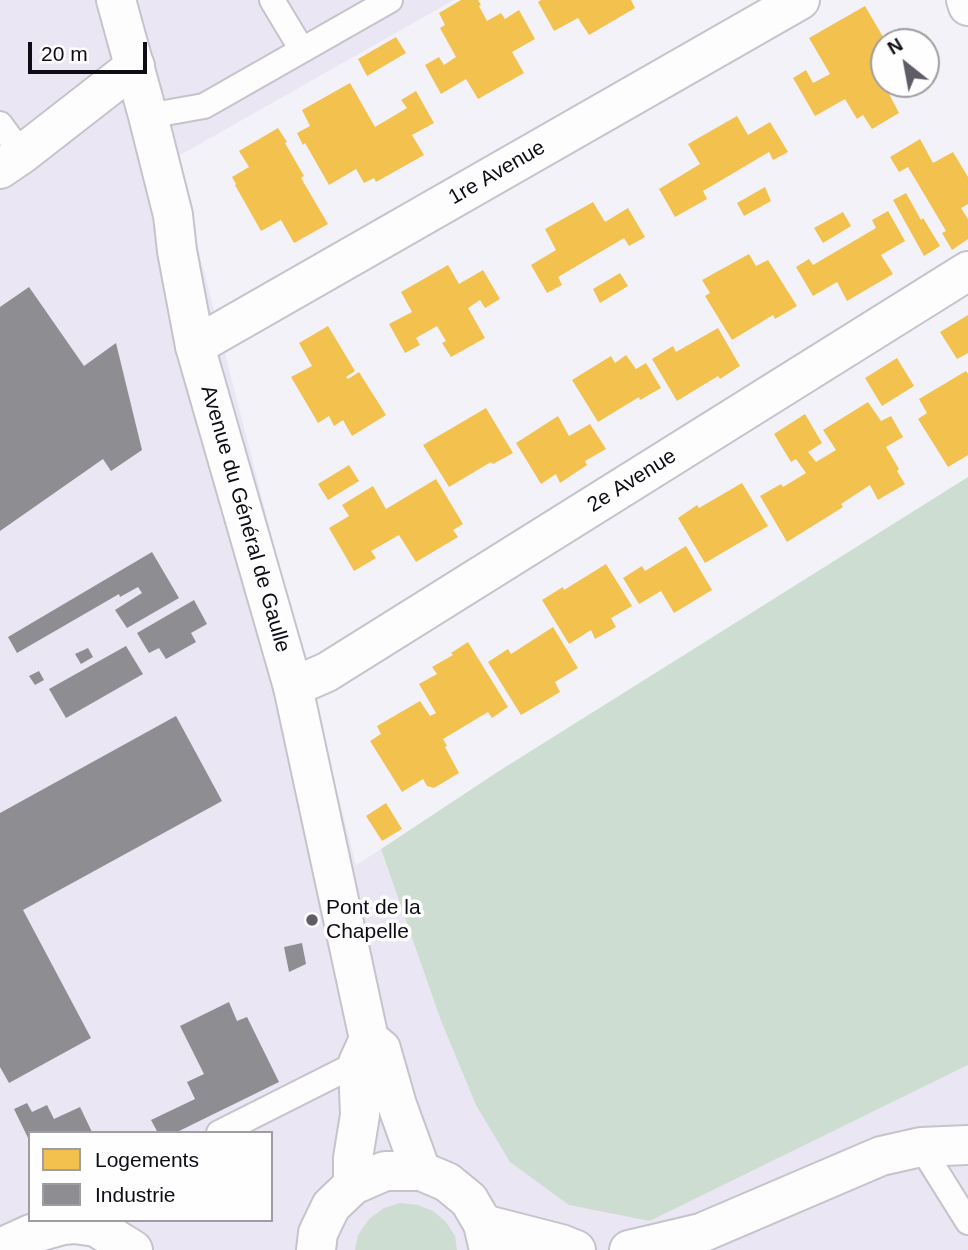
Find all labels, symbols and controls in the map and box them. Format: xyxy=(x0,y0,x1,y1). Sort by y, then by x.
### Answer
scale bar xyxy=(32,28,150,72)
north arrow xyxy=(870,28,940,98)
text: N xyxy=(884,34,906,59)
text: 20 m xyxy=(41,42,88,65)
street label: 1re Avenue xyxy=(444,135,550,211)
street label: Avenue du Général de Gaulle xyxy=(195,383,295,655)
street label: 2e Avenue xyxy=(583,444,681,518)
place label: Pont de la Chapelle xyxy=(326,895,421,945)
marker: Pont de la Chapelle xyxy=(304,912,320,928)
legend xyxy=(28,1131,273,1222)
text: Logements xyxy=(95,1148,199,1171)
text: Industrie xyxy=(95,1183,176,1206)

